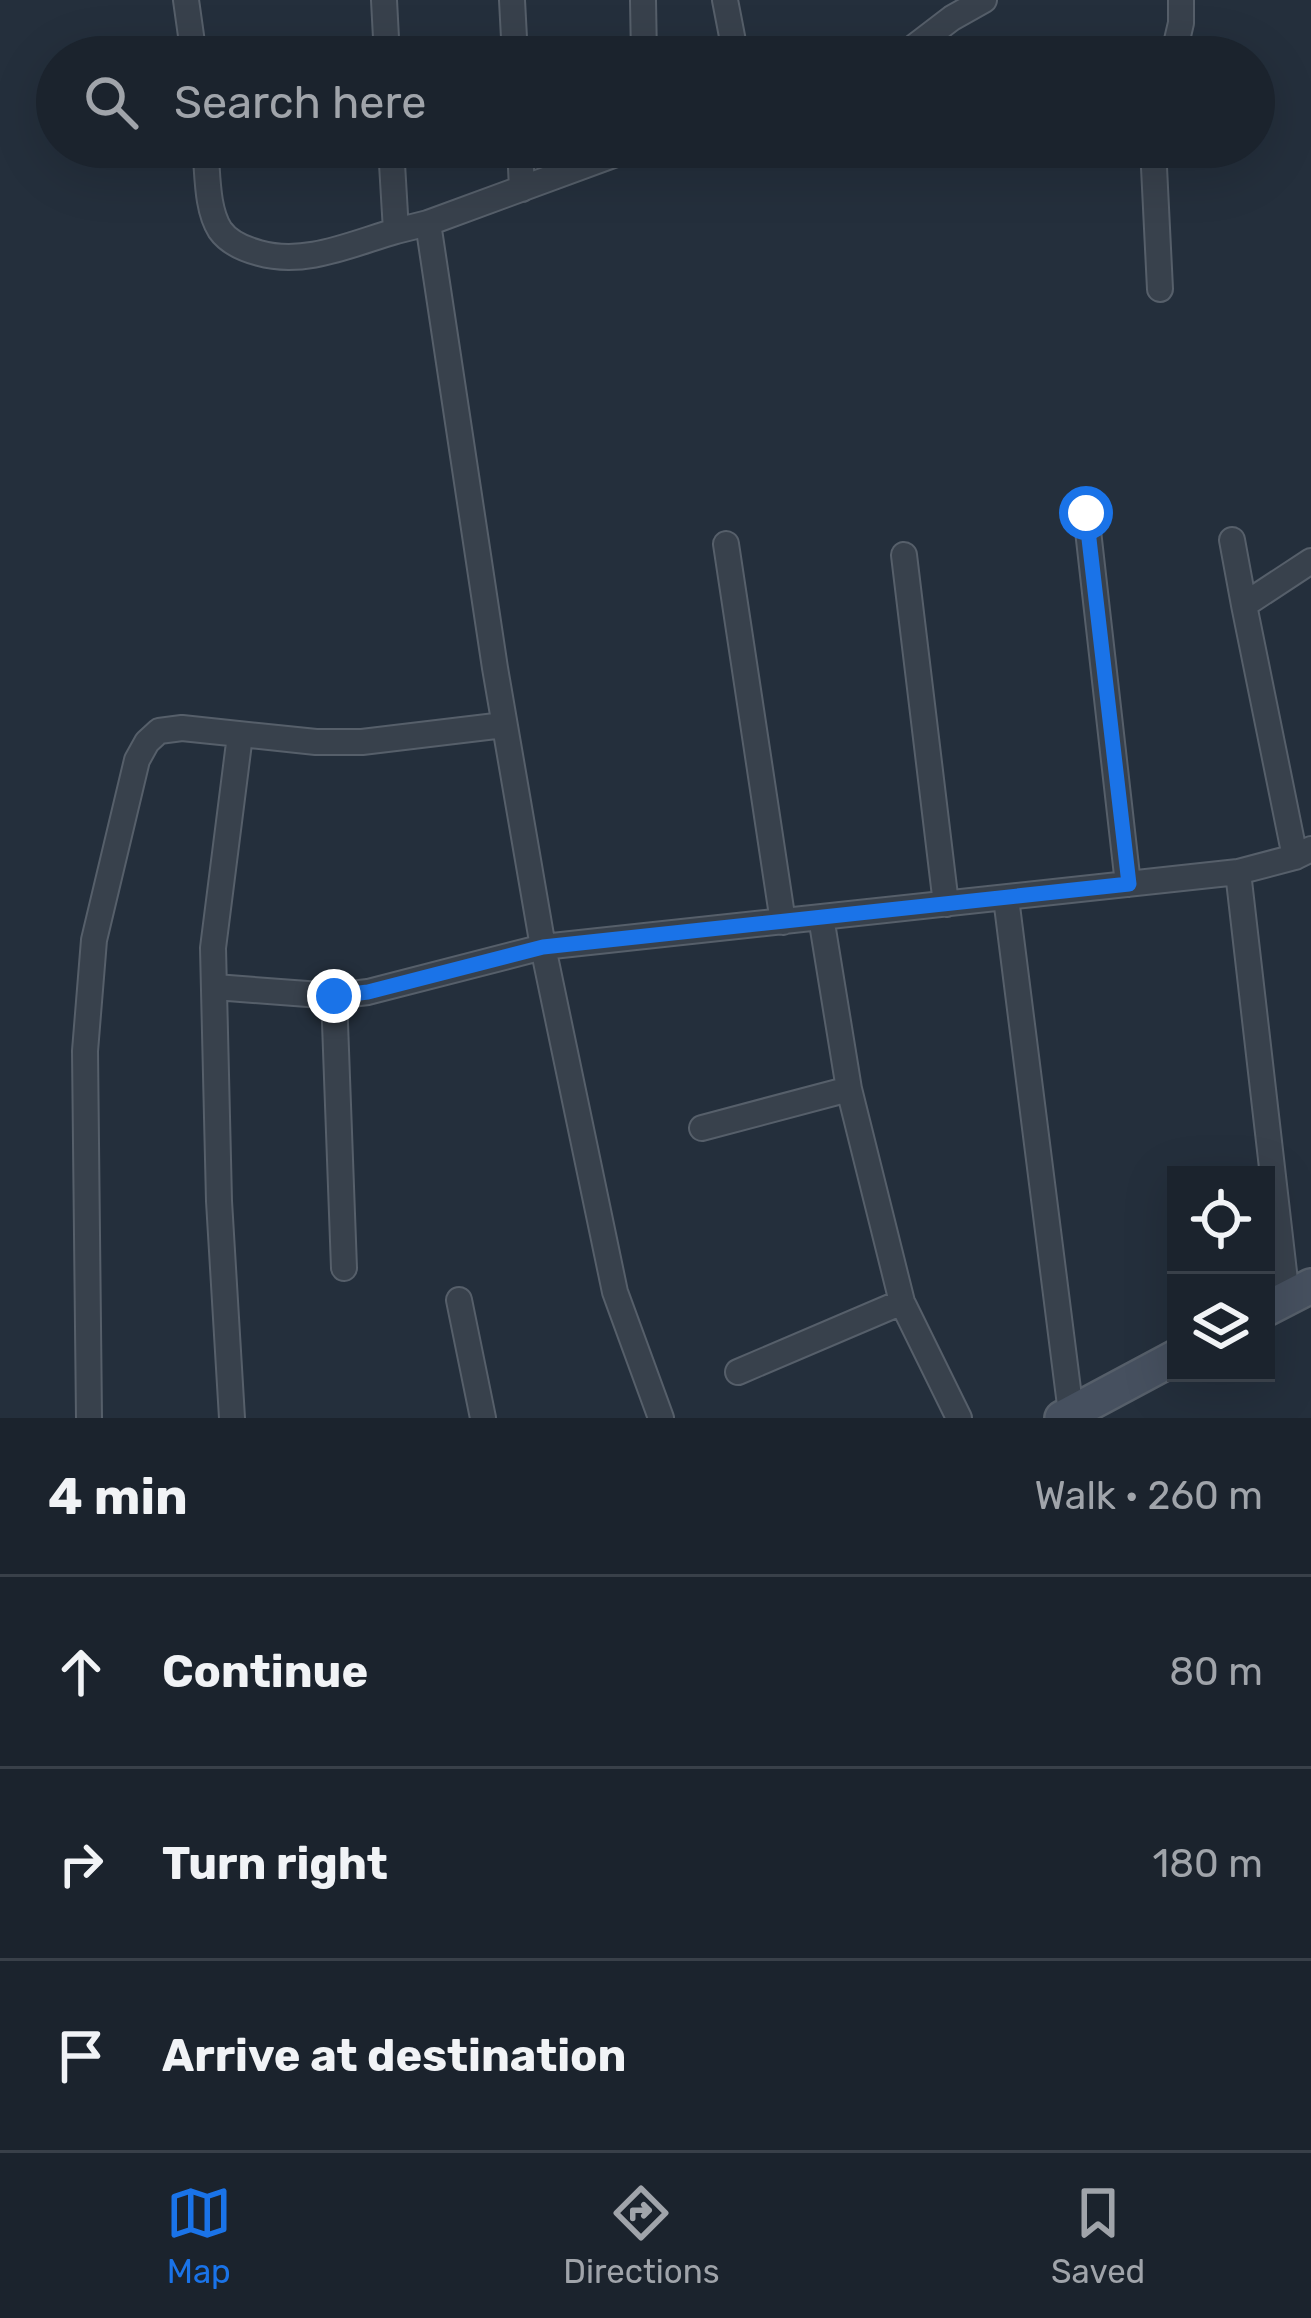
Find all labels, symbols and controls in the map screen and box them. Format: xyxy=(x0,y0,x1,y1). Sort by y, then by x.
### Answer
search box xyxy=(36,36,1275,168)
icon: search xyxy=(78,69,144,135)
text: Search here xyxy=(174,76,426,129)
route start xyxy=(1059,486,1113,540)
route end xyxy=(307,969,361,1023)
map controls xyxy=(1167,1166,1275,1382)
button: locate xyxy=(1167,1166,1275,1274)
button: layers xyxy=(1167,1274,1275,1382)
text: 4 min xyxy=(48,1466,188,1527)
text: Walk · 260 m xyxy=(1034,1473,1263,1519)
icon: ahead xyxy=(48,1639,114,1705)
text: Continue xyxy=(162,1645,368,1698)
text: 80 m xyxy=(1169,1649,1263,1695)
icon: right xyxy=(48,1831,114,1897)
text: Turn right xyxy=(162,1837,388,1890)
text: 180 m xyxy=(1153,1841,1263,1887)
icon: arrive xyxy=(48,2023,114,2089)
text: Arrive at destination xyxy=(162,2029,627,2082)
tab: Map xyxy=(166,2180,232,2291)
tab: Directions xyxy=(563,2180,720,2291)
tab: Saved xyxy=(1051,2180,1145,2291)

